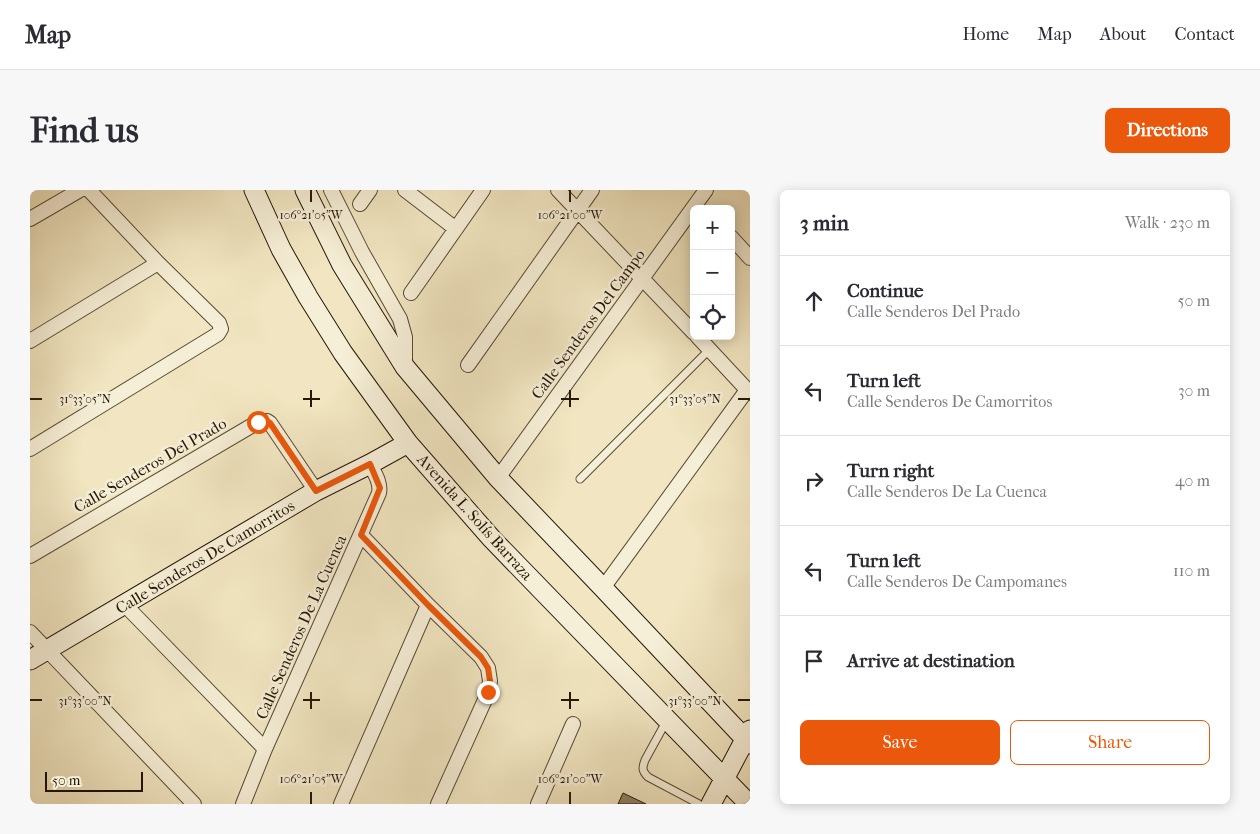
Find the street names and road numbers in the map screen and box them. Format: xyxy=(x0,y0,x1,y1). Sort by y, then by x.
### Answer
street label: Calle Senderos Del Campo xyxy=(527,245,649,403)
street label: Calle Senderos Del Prado xyxy=(70,414,230,516)
street label: Avenida L. Solís Barraza xyxy=(413,449,537,584)
street label: Calle Senderos De Camorritos xyxy=(112,496,298,618)
street label: Calle Senderos De La Cuenca xyxy=(252,531,351,722)

